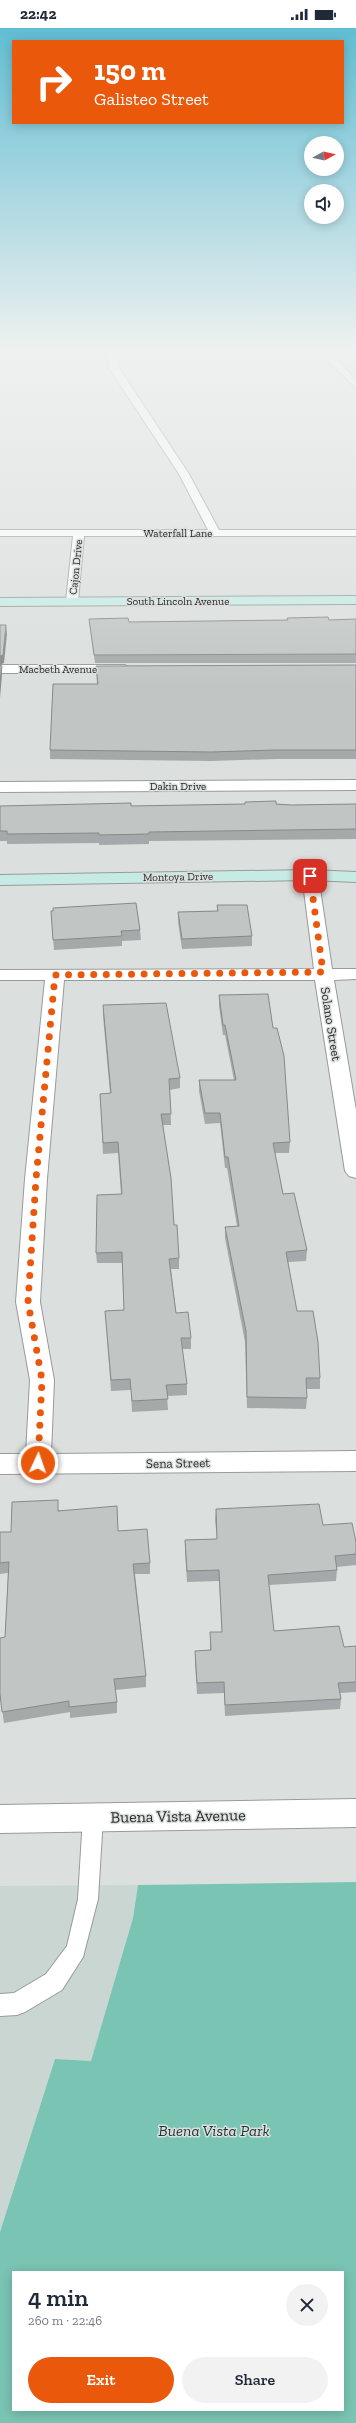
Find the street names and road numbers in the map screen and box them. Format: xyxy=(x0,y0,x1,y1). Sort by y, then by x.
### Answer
street label: Waterfall Lane xyxy=(144,527,212,540)
street label: Cajon Drive xyxy=(67,539,85,595)
street label: South Lincoln Avenue xyxy=(127,595,229,608)
street label: Macbeth Avenue xyxy=(19,663,97,676)
street label: Dakin Drive xyxy=(150,780,206,793)
street label: Montoya Drive xyxy=(143,870,213,884)
street label: Solano Street xyxy=(318,986,344,1062)
street label: Sena Street xyxy=(146,1455,210,1471)
street label: Buena Vista Avenue xyxy=(110,1805,246,1827)

